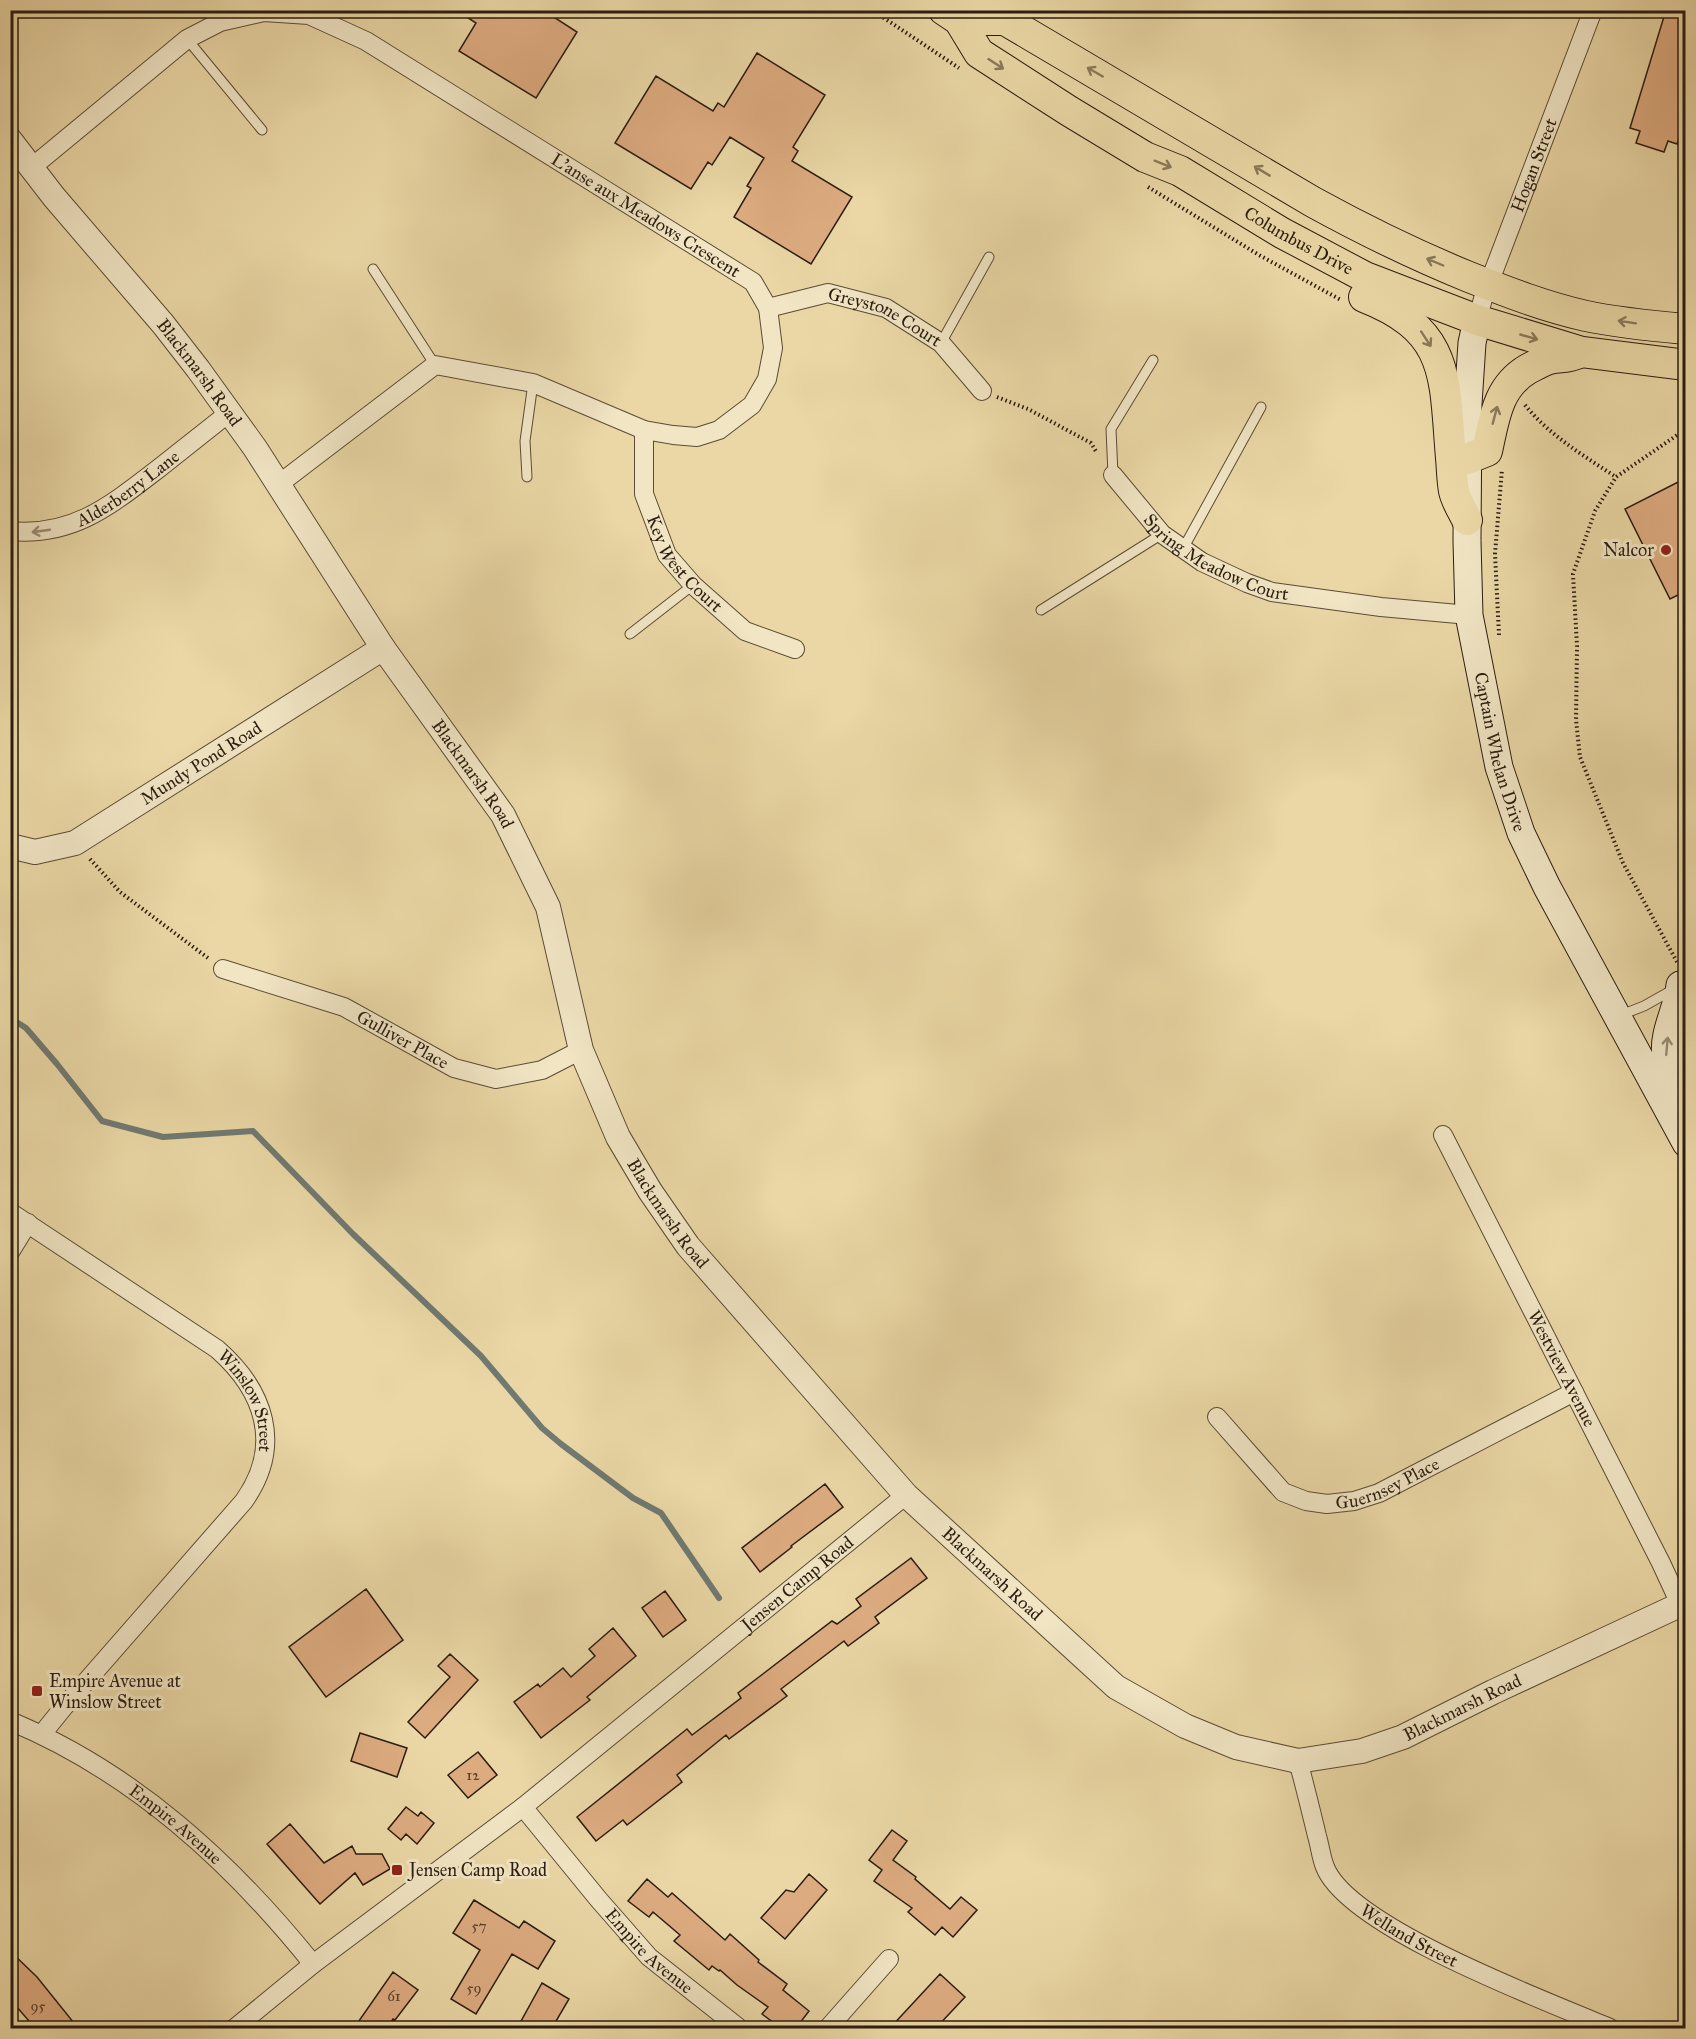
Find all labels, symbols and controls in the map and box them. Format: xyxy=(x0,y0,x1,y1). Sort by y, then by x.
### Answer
one-way arrow xyxy=(987,58,1004,70)
one-way arrow xyxy=(1087,66,1104,78)
street label: Hogan Street xyxy=(1506,114,1562,215)
street label: L'anse aux Meadows Crescent xyxy=(547,148,745,283)
one-way arrow xyxy=(1153,159,1171,170)
one-way arrow xyxy=(1254,165,1271,177)
street label: Columbus Drive xyxy=(1240,202,1357,280)
one-way arrow xyxy=(1426,256,1444,267)
street label: Greystone Court xyxy=(826,282,946,352)
street label: Blackmarsh Road xyxy=(152,314,247,431)
one-way arrow xyxy=(1618,317,1638,328)
one-way arrow xyxy=(1420,330,1432,347)
one-way arrow xyxy=(1519,332,1538,343)
one-way arrow xyxy=(1490,406,1502,425)
street label: Alderberry Lane xyxy=(72,445,184,532)
street label: Spring Meadow Court xyxy=(1139,509,1291,605)
street label: Key West Court xyxy=(642,512,728,617)
one-way arrow xyxy=(31,525,51,536)
place label: Nalcor xyxy=(1603,539,1654,561)
marker: Nalcor xyxy=(1659,543,1673,557)
street label: Captain Whelan Drive xyxy=(1470,670,1531,834)
street label: Blackmarsh Road xyxy=(427,715,519,832)
street label: Mundy Pond Road xyxy=(136,717,266,810)
street label: Gulliver Place xyxy=(353,1005,453,1074)
one-way arrow xyxy=(1661,1037,1672,1056)
street label: Blackmarsh Road xyxy=(622,1155,713,1273)
street label: Westview Avenue xyxy=(1523,1307,1601,1430)
street label: Winslow Street xyxy=(213,1345,276,1454)
street label: Guernsey Place xyxy=(1334,1453,1443,1514)
street label: Blackmarsh Road xyxy=(937,1522,1047,1625)
street label: Jensen Camp Road xyxy=(735,1531,858,1638)
street label: Blackmarsh Road xyxy=(1400,1669,1525,1746)
place label: Empire Avenue at Winslow Street xyxy=(49,1670,181,1713)
marker: Empire Avenue at Winslow Street xyxy=(30,1684,44,1698)
house number: 12 xyxy=(466,1766,480,1784)
street label: Empire Avenue xyxy=(125,1779,227,1869)
place label: Jensen Camp Road xyxy=(407,1859,547,1882)
marker: Jensen Camp Road xyxy=(390,1863,404,1877)
street label: Welland Street xyxy=(1356,1899,1462,1972)
street label: Empire Avenue xyxy=(601,1904,698,1999)
house number: 57 xyxy=(472,1917,486,1935)
house number: 59 xyxy=(466,1979,482,1997)
house number: 61 xyxy=(387,1987,401,2005)
house number: 95 xyxy=(30,1997,46,2015)

